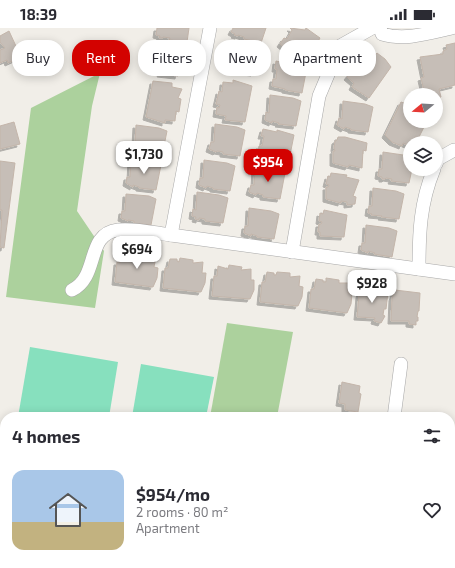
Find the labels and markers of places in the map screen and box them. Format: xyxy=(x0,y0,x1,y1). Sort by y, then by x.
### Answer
pin: $1,730 xyxy=(111,141,177,175)
pin: $954 xyxy=(244,149,292,183)
pin: $694 xyxy=(113,236,161,270)
pin: $928 xyxy=(348,270,396,304)

